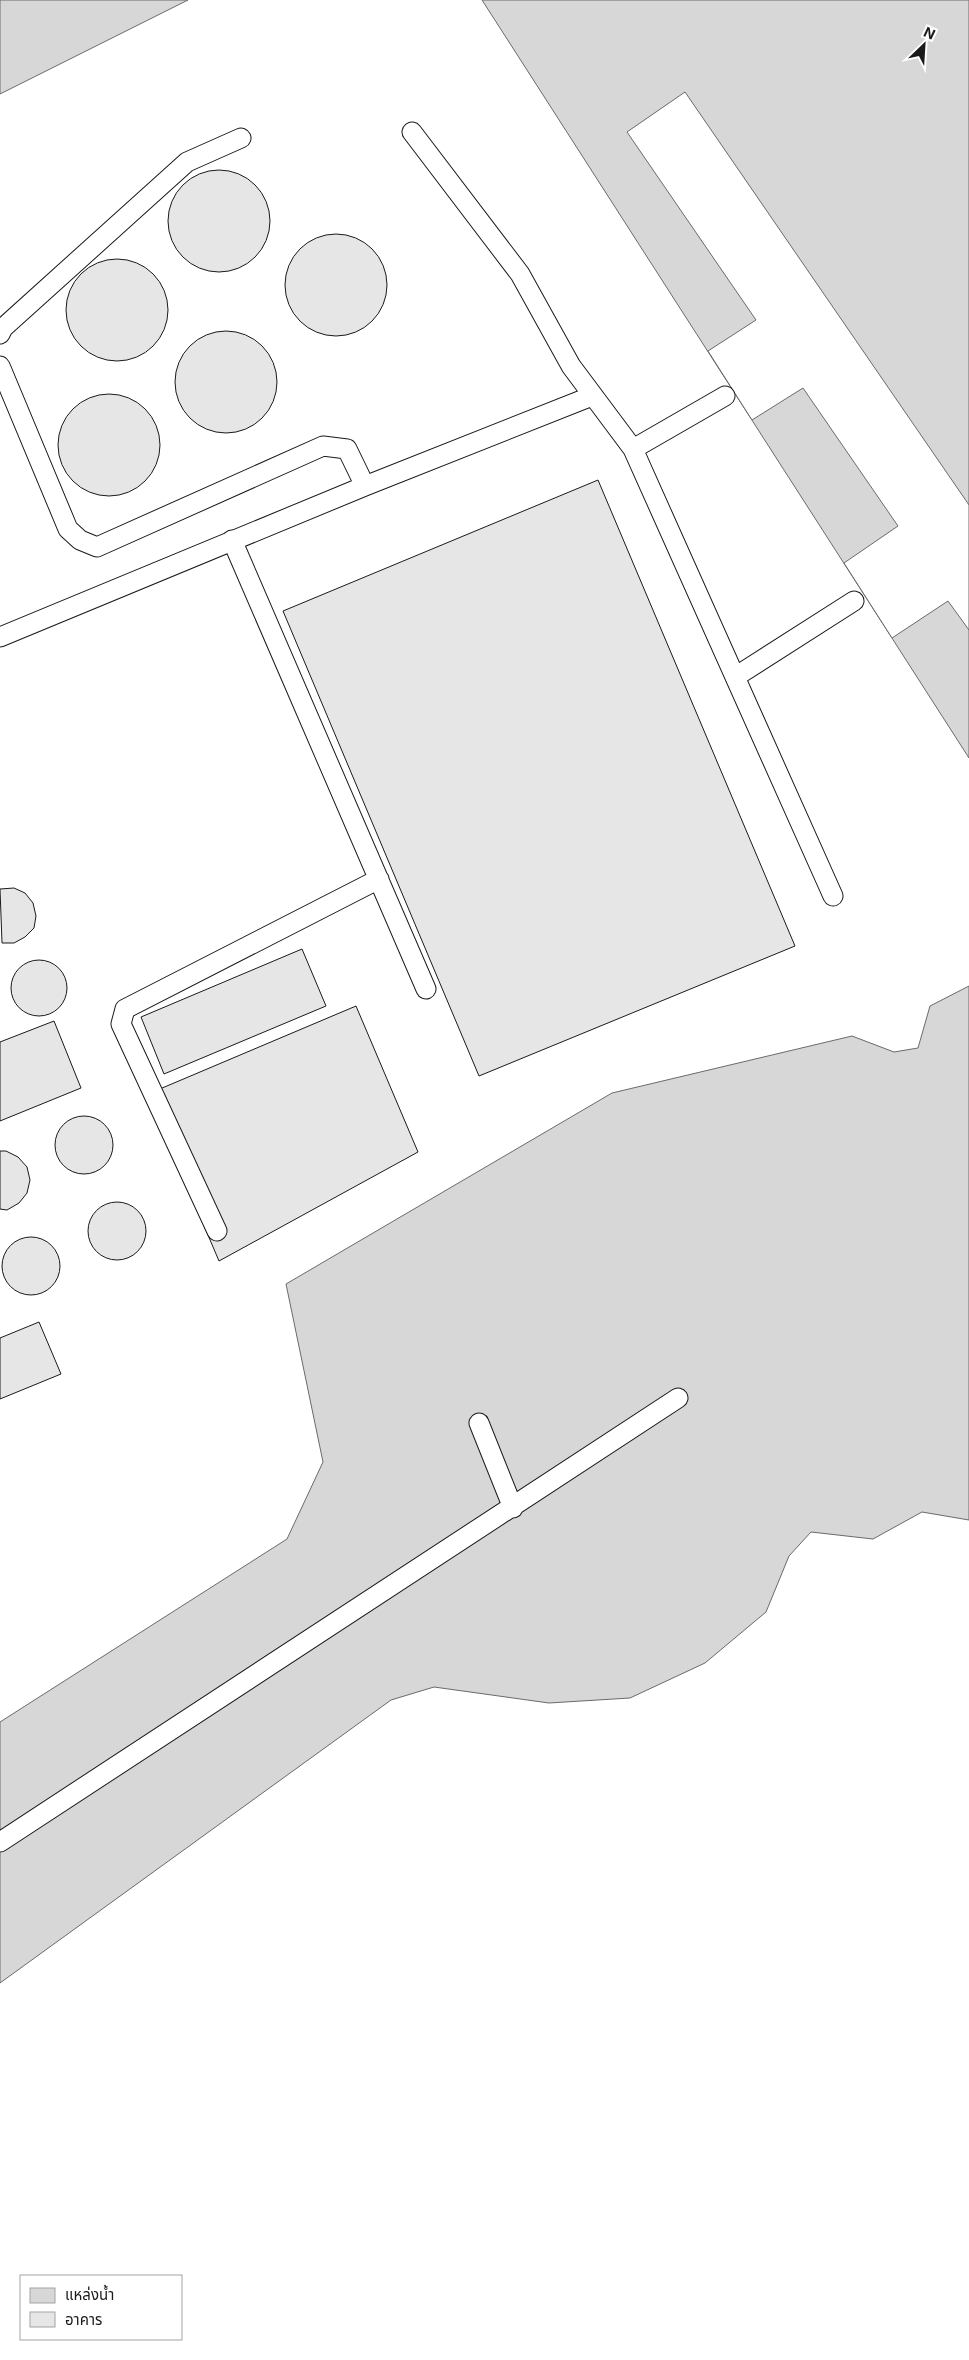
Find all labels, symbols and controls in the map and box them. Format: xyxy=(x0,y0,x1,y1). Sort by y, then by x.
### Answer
north arrow xyxy=(899,20,949,70)
text: N xyxy=(921,23,938,43)
legend xyxy=(20,2275,182,2340)
text: แหล่งน้ำ xyxy=(65,2284,114,2304)
text: อาคาร xyxy=(65,2310,102,2329)

